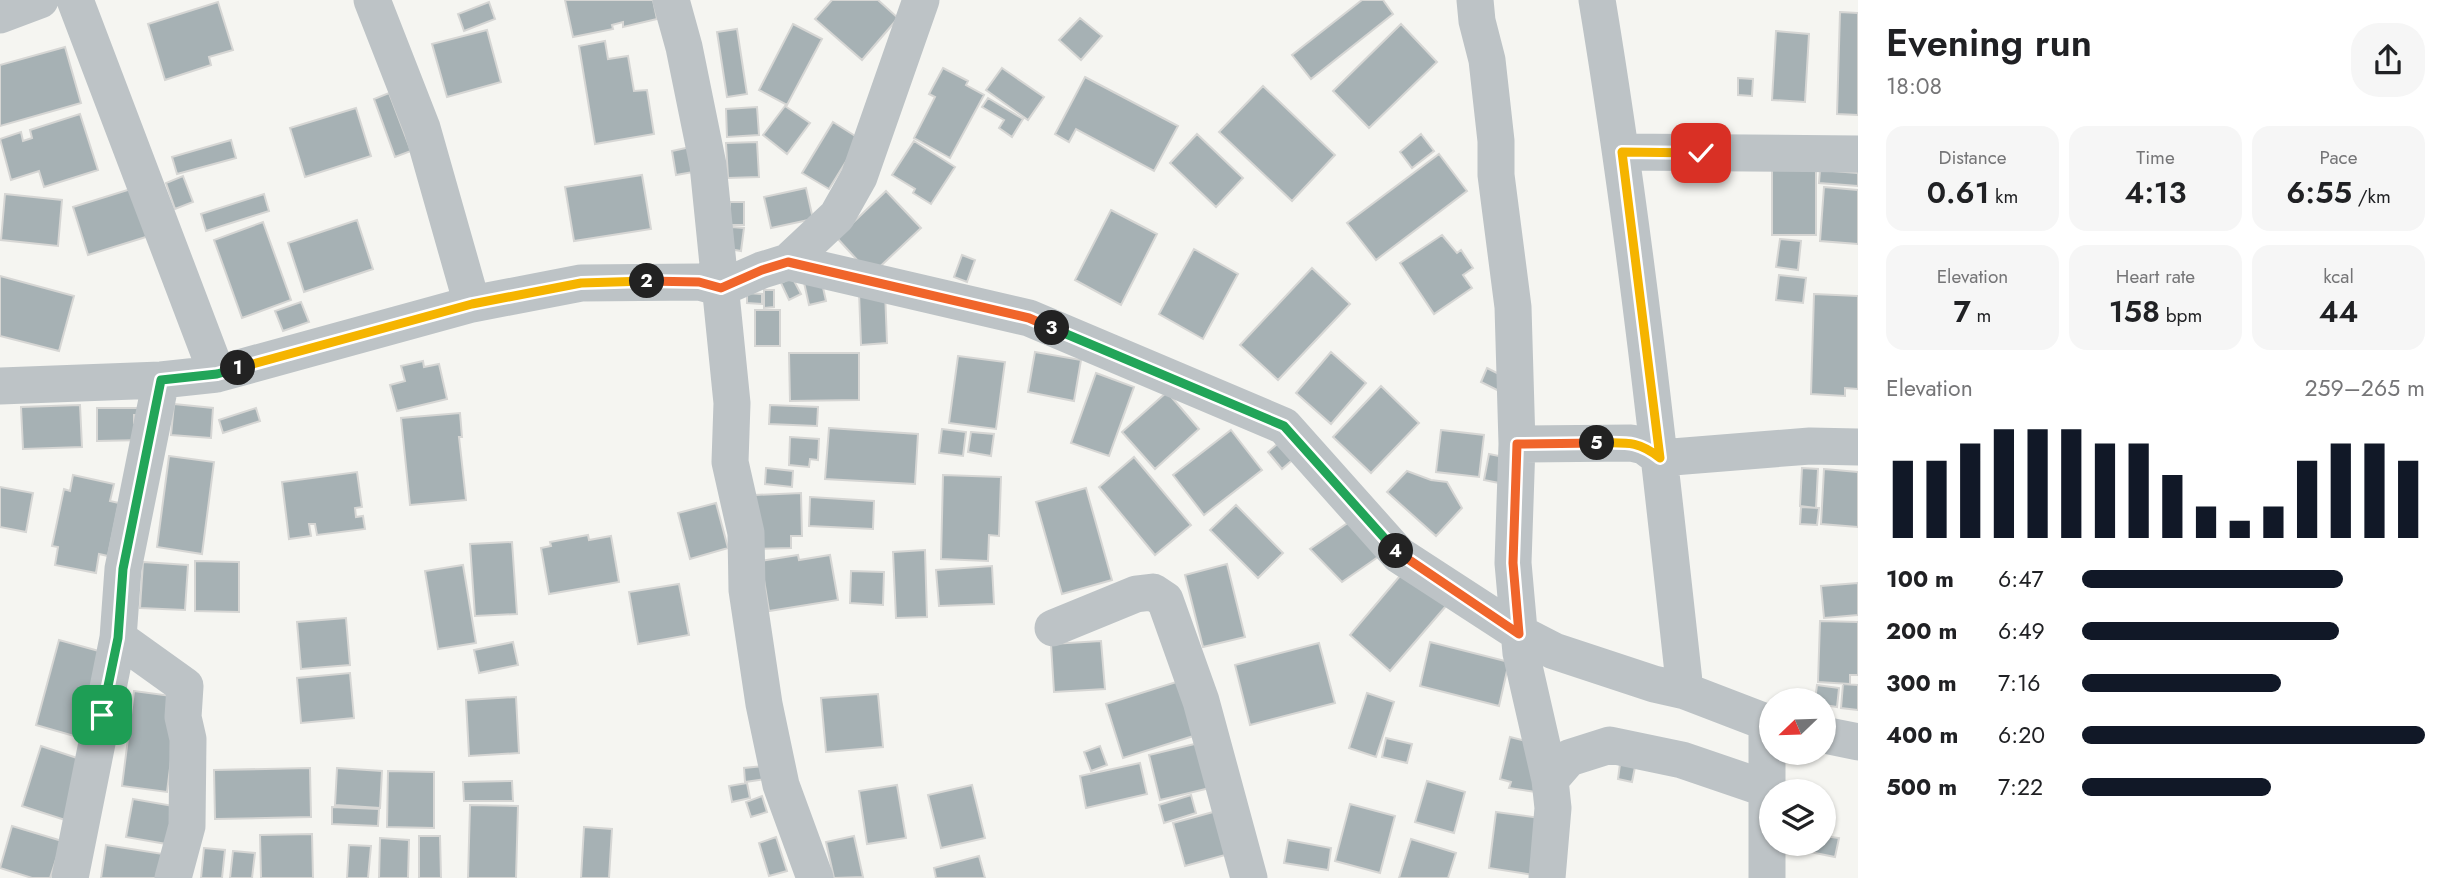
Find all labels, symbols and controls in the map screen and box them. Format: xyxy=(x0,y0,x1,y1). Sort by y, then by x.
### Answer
text: Evening run xyxy=(1886,15,2092,70)
button: share xyxy=(2351,23,2425,97)
text: 18:08 xyxy=(1886,69,1942,103)
pin xyxy=(1671,123,1731,183)
icon: check xyxy=(1682,134,1720,172)
text: Distance xyxy=(1938,144,2007,171)
text: Time xyxy=(2136,144,2175,171)
text: Pace xyxy=(2320,144,2357,171)
text: 0.61 xyxy=(1927,171,1989,214)
text: 4:13 xyxy=(2125,171,2186,214)
text: 6:55 xyxy=(2286,171,2352,214)
text: km xyxy=(1989,183,2018,210)
text: /km xyxy=(2352,183,2391,210)
text: Elevation xyxy=(1937,263,2008,290)
text: Heart rate xyxy=(2116,263,2195,290)
text: kcal xyxy=(2323,263,2354,290)
pin: 2 xyxy=(630,264,664,298)
text: 2 xyxy=(640,267,653,294)
text: 7 xyxy=(1954,290,1971,333)
text: 158 xyxy=(2109,290,2160,333)
text: 44 xyxy=(2319,290,2358,333)
text: m xyxy=(1971,302,1991,329)
text: bpm xyxy=(2160,302,2202,329)
pin: 3 xyxy=(1034,310,1070,346)
text: 3 xyxy=(1046,314,1057,341)
pin: 1 xyxy=(220,350,256,386)
text: 1 xyxy=(233,354,242,381)
text: Elevation xyxy=(1886,371,1973,405)
text: 259–265 m xyxy=(2305,371,2425,405)
pin: 5 xyxy=(1580,426,1614,460)
text: 5 xyxy=(1590,429,1603,456)
pin: 4 xyxy=(1378,534,1414,568)
text: 4 xyxy=(1389,537,1402,564)
text: 100 m xyxy=(1886,562,1954,596)
text: 6:47 xyxy=(1998,562,2044,596)
text: 200 m xyxy=(1886,614,1957,648)
text: 6:49 xyxy=(1998,614,2045,648)
text: 300 m xyxy=(1886,666,1957,700)
text: 7:16 xyxy=(1998,666,2041,700)
pin xyxy=(72,685,132,745)
north arrow xyxy=(1759,688,1836,765)
map controls xyxy=(1759,688,1836,856)
icon: arrive xyxy=(83,696,121,734)
text: 400 m xyxy=(1886,718,1958,752)
text: 6:20 xyxy=(1998,718,2045,752)
text: 500 m xyxy=(1886,770,1957,804)
text: 7:22 xyxy=(1998,770,2043,804)
button: layers xyxy=(1759,779,1836,856)

